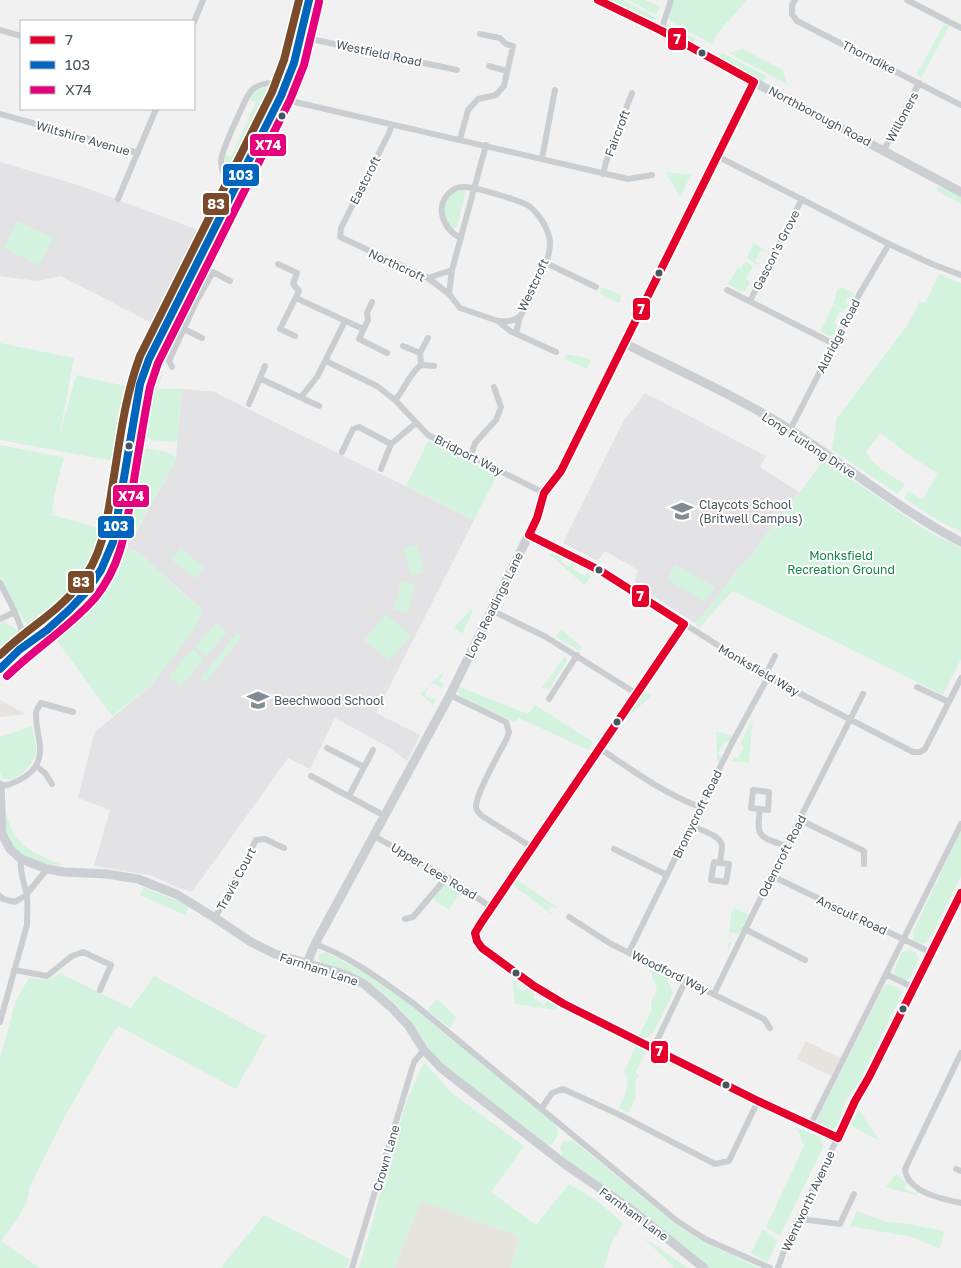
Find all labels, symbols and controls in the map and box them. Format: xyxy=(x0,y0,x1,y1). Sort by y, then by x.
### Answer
legend xyxy=(20,20,195,110)
line badge: 7 xyxy=(667,27,687,51)
text: 7 xyxy=(65,30,73,48)
text: 7 xyxy=(673,30,681,47)
street label: Westfield Road xyxy=(335,37,423,69)
street label: Thorndike xyxy=(840,37,898,77)
unlabelled marker xyxy=(697,48,707,58)
text: 103 xyxy=(65,55,90,73)
text: X74 xyxy=(65,80,92,98)
street label: Northborough Road xyxy=(766,83,874,149)
street label: Willoners xyxy=(882,89,922,145)
street label: Faircroft xyxy=(601,107,633,159)
unlabelled marker xyxy=(277,111,287,121)
street label: Wiltshire Avenue xyxy=(34,117,132,159)
line badge: X74 xyxy=(249,133,287,157)
text: X74 xyxy=(255,136,281,153)
street label: Eastcroft xyxy=(346,153,384,207)
line badge: 103 xyxy=(222,163,260,187)
text: 103 xyxy=(229,166,253,183)
line badge: 83 xyxy=(202,192,230,216)
text: 83 xyxy=(207,195,225,212)
street label: Gascon's Grove xyxy=(749,207,803,293)
street label: Northcroft xyxy=(366,245,428,285)
street label: Westcroft xyxy=(514,256,552,314)
unlabelled marker xyxy=(654,268,664,278)
line badge: 7 xyxy=(632,297,651,321)
street label: Aldridge Road xyxy=(813,297,863,375)
text: 7 xyxy=(637,300,645,317)
street label: Long Furlong Drive xyxy=(759,409,859,481)
street label: Bridport Way xyxy=(432,431,506,479)
unlabelled marker xyxy=(124,441,134,451)
line badge: X74 xyxy=(112,484,150,508)
text: X74 xyxy=(118,487,144,504)
place label: Claycots School (Britwell Campus) xyxy=(699,497,803,526)
school or university icon: Claycots School (Britwell Campus) xyxy=(669,498,695,524)
line badge: 103 xyxy=(97,515,135,539)
text: 103 xyxy=(104,517,128,534)
park label: Monksfield Recreation Ground xyxy=(787,548,895,577)
street label: Long Readings Lane xyxy=(462,549,526,661)
unlabelled marker xyxy=(594,565,604,575)
line badge: 83 xyxy=(67,570,95,594)
text: 83 xyxy=(72,573,90,590)
line badge: 7 xyxy=(631,584,650,608)
text: 7 xyxy=(636,587,644,604)
street label: Monksfield Way xyxy=(716,641,802,699)
school or university icon: Beechwood School xyxy=(245,687,271,713)
place label: Beechwood School xyxy=(274,693,384,708)
unlabelled marker xyxy=(612,717,622,727)
street label: Bromycroft Road xyxy=(669,767,725,861)
street label: Odencroft Road xyxy=(755,812,809,900)
street label: Upper Lees Road xyxy=(388,839,480,903)
street label: Travis Court xyxy=(213,845,259,913)
street label: Ansculf Road xyxy=(814,892,890,938)
street label: Woodford Way xyxy=(629,947,711,997)
street label: Farnham Lane xyxy=(278,949,360,989)
unlabelled marker xyxy=(511,968,521,978)
unlabelled marker xyxy=(898,1004,908,1014)
line badge: 7 xyxy=(650,1040,669,1064)
text: 7 xyxy=(655,1042,663,1059)
unlabelled marker xyxy=(721,1080,731,1090)
street label: Crown Lane xyxy=(369,1123,403,1193)
street label: Wentworth Avenue xyxy=(778,1148,838,1254)
street label: Farnham Lane xyxy=(597,1184,671,1244)

